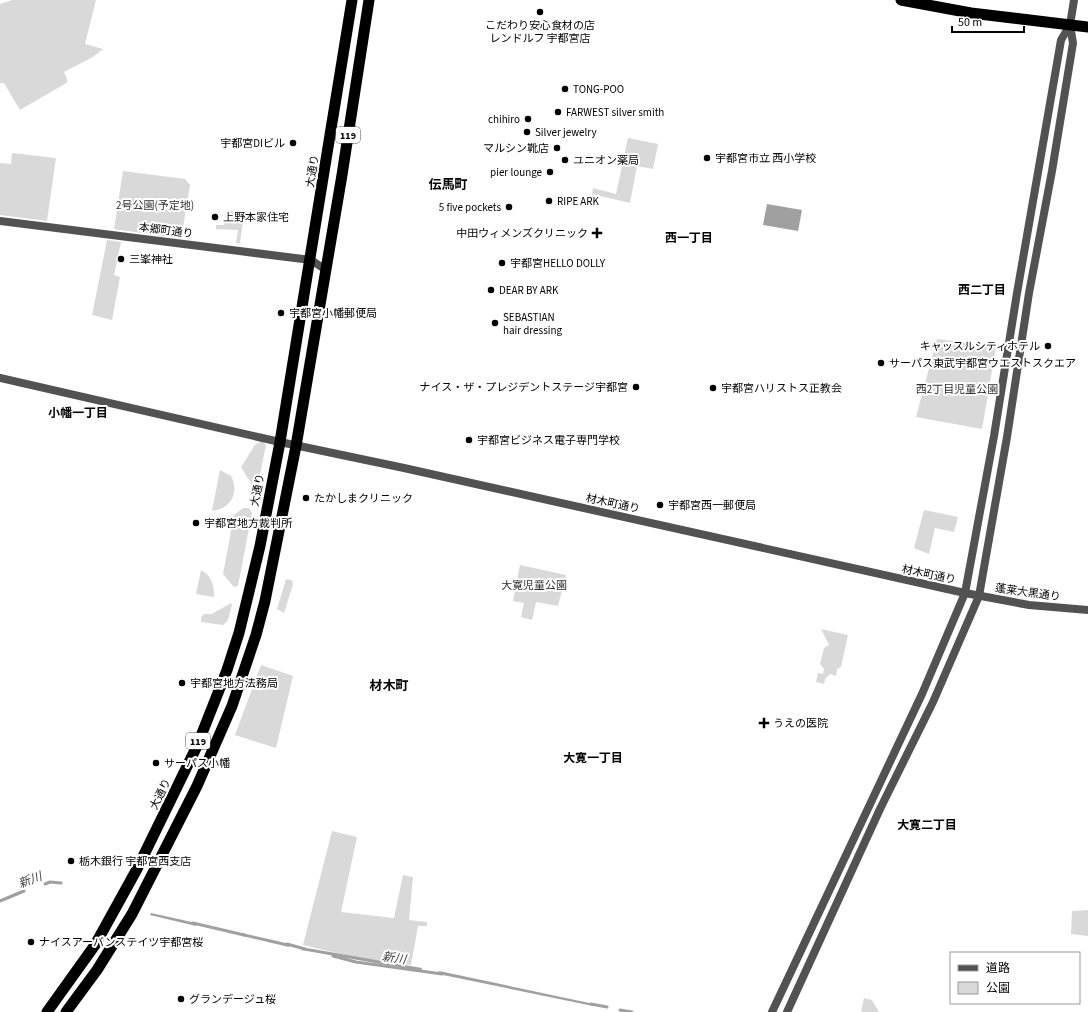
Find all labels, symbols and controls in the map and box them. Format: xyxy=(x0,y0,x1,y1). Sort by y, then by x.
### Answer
marker: こだわり安心食材の店 レンドルフ 宇都宮店 xyxy=(535,7,545,17)
scale bar xyxy=(952,8,1024,34)
text: 50 m xyxy=(958,14,982,31)
place label: こだわり安心食材の店 レンドルフ 宇都宮店 xyxy=(485,18,595,46)
place label: TONG-POO xyxy=(573,82,624,97)
marker: TONG-POO xyxy=(560,84,570,94)
place label: FARWEST silver smith xyxy=(566,105,664,120)
marker: FARWEST silver smith xyxy=(553,107,563,117)
place label: chihiro xyxy=(488,112,520,127)
marker: chihiro xyxy=(523,114,533,124)
place label: Silver jewelry xyxy=(535,125,597,140)
road number: 119 xyxy=(336,127,360,143)
marker: Silver jewelry xyxy=(522,127,532,137)
place label: 宇都宮DIビル xyxy=(220,136,285,151)
marker: 宇都宮DIビル xyxy=(288,138,298,148)
place label: マルシン靴店 xyxy=(483,141,549,156)
marker: マルシン靴店 xyxy=(552,143,562,153)
place label: 宇都宮市立 西小学校 xyxy=(715,151,816,166)
place label: ユニオン薬局 xyxy=(573,153,639,168)
marker: 宇都宮市立 西小学校 xyxy=(702,153,712,163)
street label: 大通り xyxy=(303,154,322,189)
marker: ユニオン薬局 xyxy=(560,155,570,165)
place label: pier lounge xyxy=(490,165,543,180)
marker: pier lounge xyxy=(545,167,555,177)
district label: 伝馬町 xyxy=(428,176,468,194)
place label: RIPE ARK xyxy=(557,194,600,209)
marker: RIPE ARK xyxy=(544,196,554,206)
park label: 2号公園(予定地) xyxy=(116,198,194,213)
place label: 5 five pockets xyxy=(439,200,501,215)
marker: 5 five pockets xyxy=(504,202,514,212)
place label: 上野本家住宅 xyxy=(223,210,289,225)
marker: 上野本家住宅 xyxy=(210,212,220,222)
street label: 本郷町通り xyxy=(138,220,194,241)
place label: 中田ウィメンズクリニック xyxy=(456,226,588,241)
marker: 中田ウィメンズクリニック xyxy=(591,227,603,239)
district label: 西一丁目 xyxy=(665,230,713,247)
place label: 三峯神社 xyxy=(129,252,173,267)
marker: 三峯神社 xyxy=(116,254,126,264)
place label: 宇都宮HELLO DOLLY xyxy=(510,256,606,271)
marker: 宇都宮HELLO DOLLY xyxy=(497,258,507,268)
district label: 西二丁目 xyxy=(958,282,1006,299)
place label: DEAR BY ARK xyxy=(499,283,559,298)
marker: DEAR BY ARK xyxy=(486,285,496,295)
place label: 宇都宮小幡郵便局 xyxy=(289,306,377,321)
marker: 宇都宮小幡郵便局 xyxy=(276,308,286,318)
place label: SEBASTIAN hair dressing xyxy=(503,310,562,338)
marker: SEBASTIAN hair dressing xyxy=(490,318,500,328)
place label: キャッスルシティホテル xyxy=(920,339,1040,354)
marker: キャッスルシティホテル xyxy=(1043,341,1053,351)
place label: サーパス東武宇都宮ウエストスクエア xyxy=(889,356,1076,371)
marker: サーパス東武宇都宮ウエストスクエア xyxy=(876,358,886,368)
place label: ナイス・ザ・プレジデントステージ宇都宮 xyxy=(420,380,628,395)
place label: 宇都宮ハリストス正教会 xyxy=(721,381,842,396)
marker: ナイス・ザ・プレジデントステージ宇都宮 xyxy=(631,382,641,392)
park label: 西2丁目児童公園 xyxy=(916,382,998,397)
marker: 宇都宮ハリストス正教会 xyxy=(708,383,718,393)
district label: 小幡一丁目 xyxy=(48,405,108,422)
place label: 宇都宮ビジネス電子専門学校 xyxy=(477,433,620,448)
marker: 宇都宮ビジネス電子専門学校 xyxy=(464,435,474,445)
street label: 大通り xyxy=(247,472,268,508)
street label: 材木町通り xyxy=(584,490,641,517)
place label: たかしまクリニック xyxy=(314,491,413,506)
marker: たかしまクリニック xyxy=(301,493,311,503)
place label: 宇都宮西一郵便局 xyxy=(668,498,756,513)
marker: 宇都宮西一郵便局 xyxy=(655,500,665,510)
place label: 宇都宮地方裁判所 xyxy=(204,516,293,531)
marker: 宇都宮地方裁判所 xyxy=(191,518,201,528)
street label: 材木町通り xyxy=(900,561,957,588)
park label: 大寛児童公園 xyxy=(501,578,567,593)
street label: 蓬莱大黒通り xyxy=(994,580,1062,605)
place label: 宇都宮地方法務局 xyxy=(190,676,278,691)
district label: 材木町 xyxy=(369,677,409,695)
marker: 宇都宮地方法務局 xyxy=(177,678,187,688)
place label: うえの医院 xyxy=(773,716,828,731)
marker: うえの医院 xyxy=(758,717,770,729)
road number: 119 xyxy=(186,733,210,749)
district label: 大寛一丁目 xyxy=(563,750,623,767)
place label: サーパス小幡 xyxy=(164,756,230,771)
marker: サーパス小幡 xyxy=(151,758,161,768)
street label: 大通り xyxy=(146,776,174,812)
district label: 大寛二丁目 xyxy=(897,817,957,834)
place label: 栃木銀行 宇都宮西支店 xyxy=(79,854,191,869)
marker: 栃木銀行 宇都宮西支店 xyxy=(66,856,76,866)
water label: 新川 xyxy=(16,868,46,893)
place label: ナイスアーバンステイツ宇都宮桜 xyxy=(39,935,203,950)
marker: ナイスアーバンステイツ宇都宮桜 xyxy=(26,937,36,947)
water label: 新川 xyxy=(381,948,409,969)
legend xyxy=(950,952,1080,1004)
text: 道路 xyxy=(986,960,1010,977)
text: 公園 xyxy=(986,980,1010,997)
place label: グランデージュ桜 xyxy=(189,992,276,1007)
marker: グランデージュ桜 xyxy=(176,994,186,1004)

